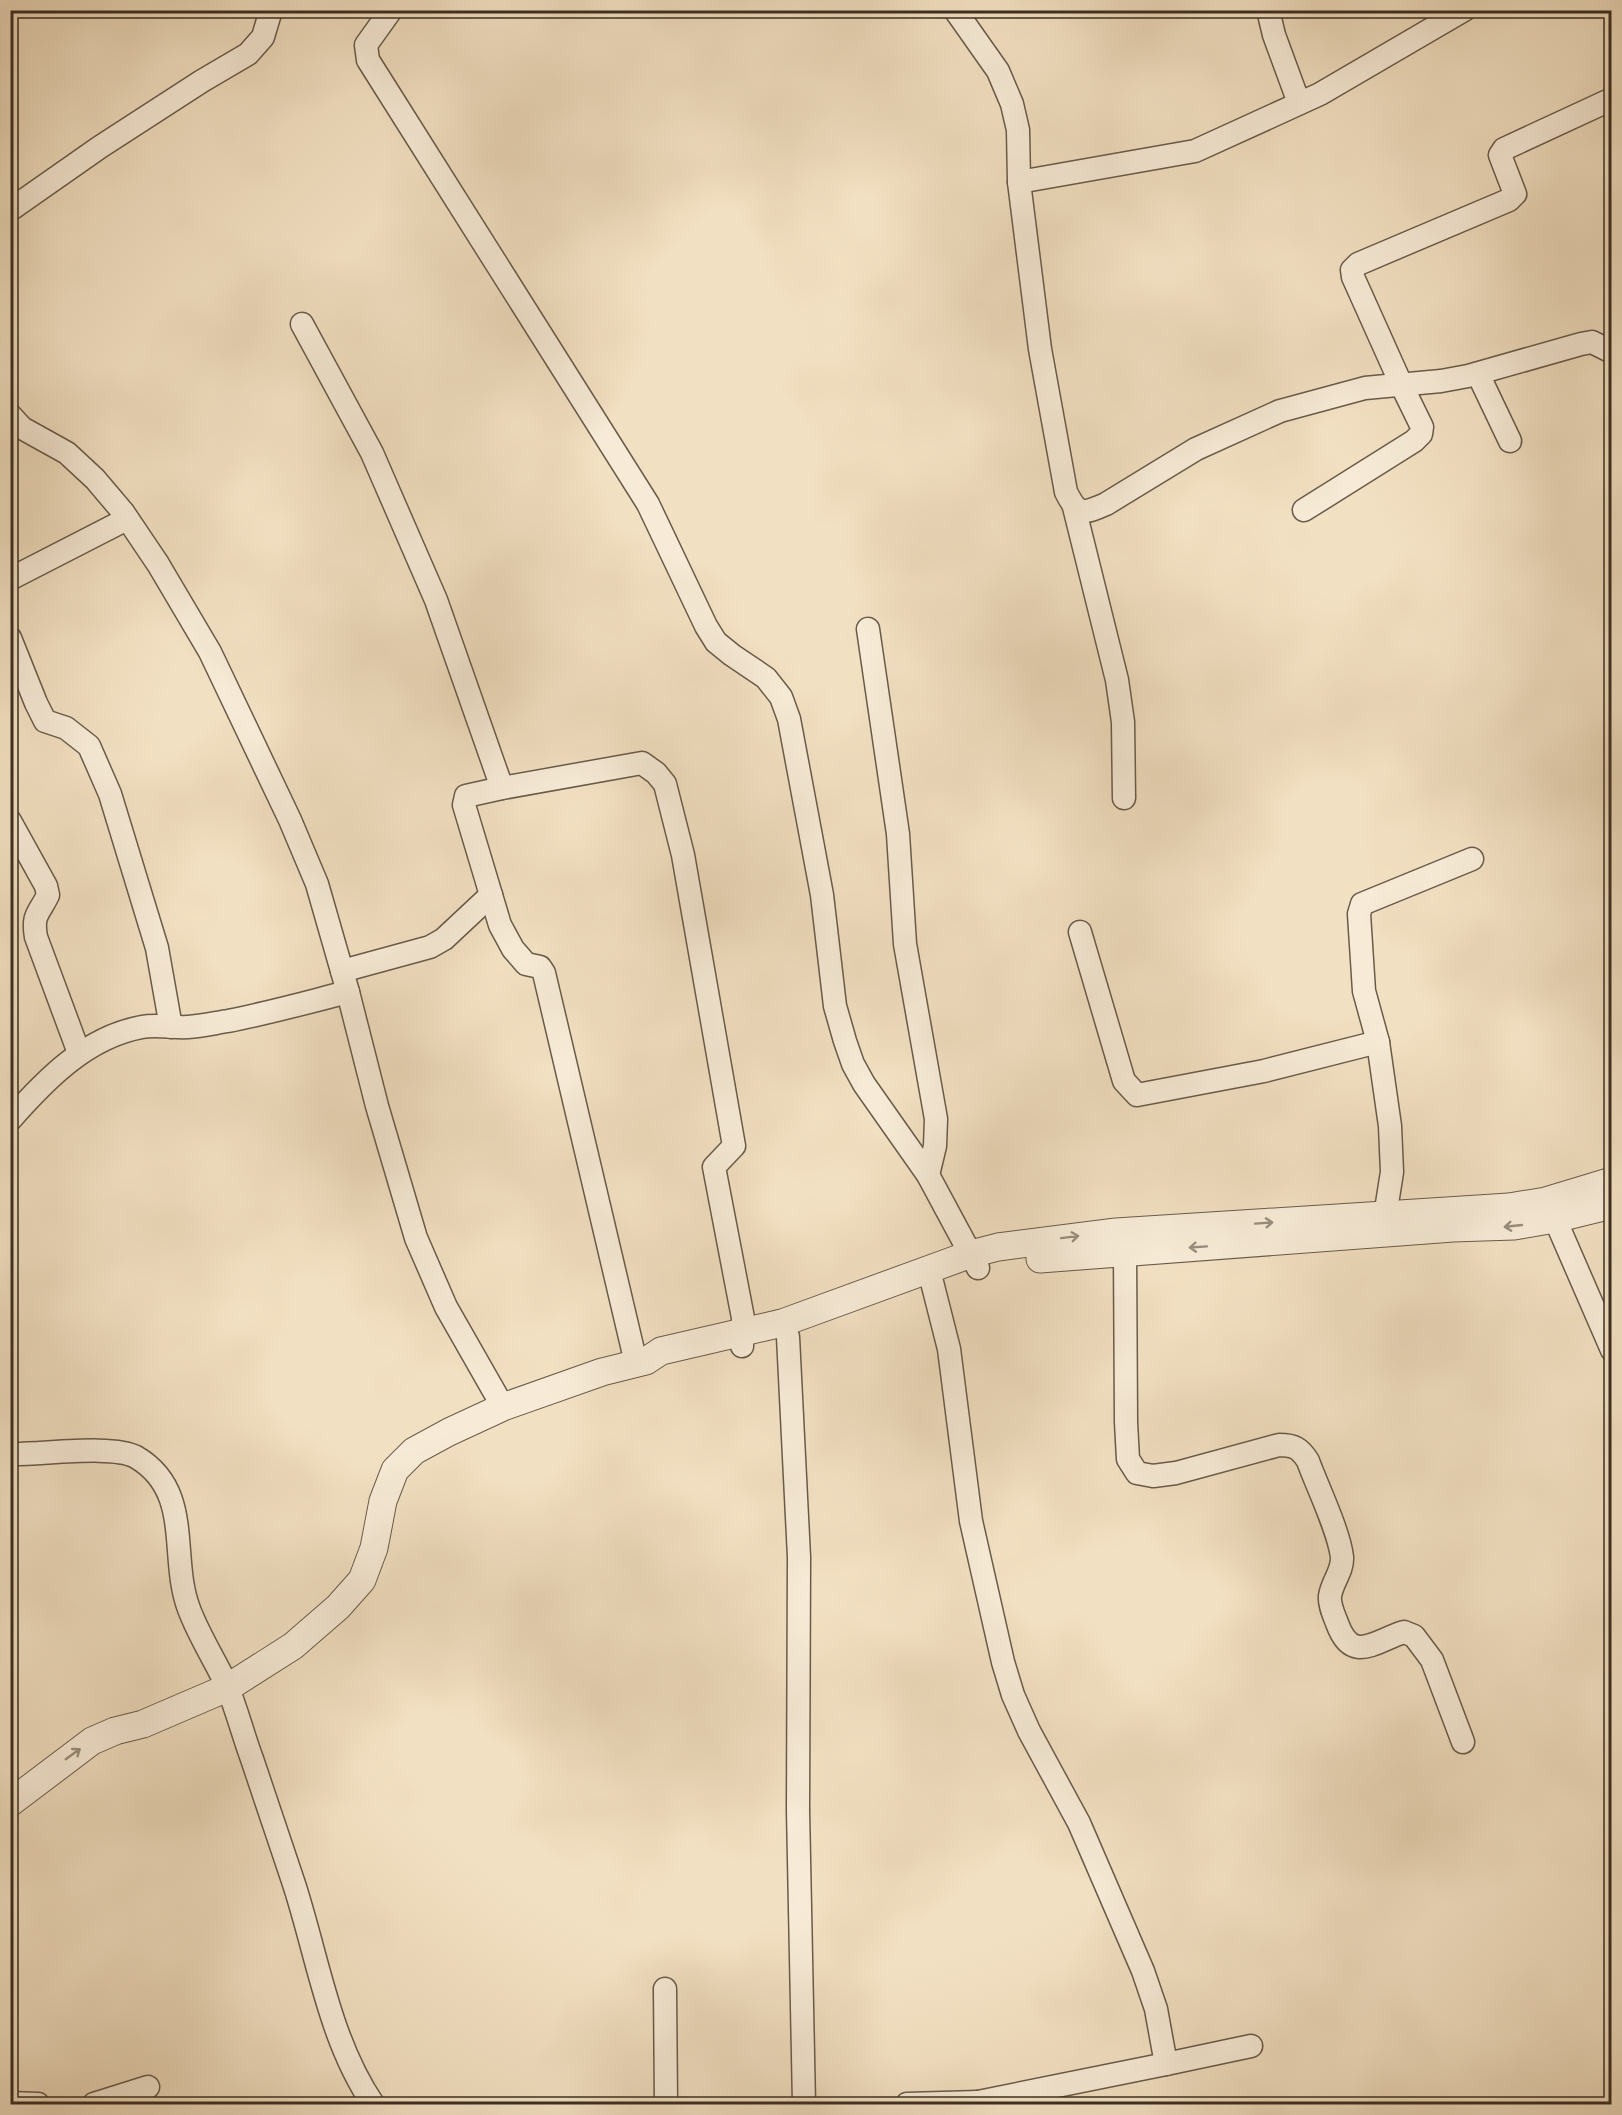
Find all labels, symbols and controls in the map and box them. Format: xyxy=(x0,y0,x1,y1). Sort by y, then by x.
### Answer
one-way arrow xyxy=(1254,1217,1273,1228)
one-way arrow xyxy=(1504,1221,1524,1232)
one-way arrow xyxy=(1059,1232,1079,1243)
one-way arrow xyxy=(1189,1241,1208,1252)
one-way arrow xyxy=(65,1748,81,1760)

